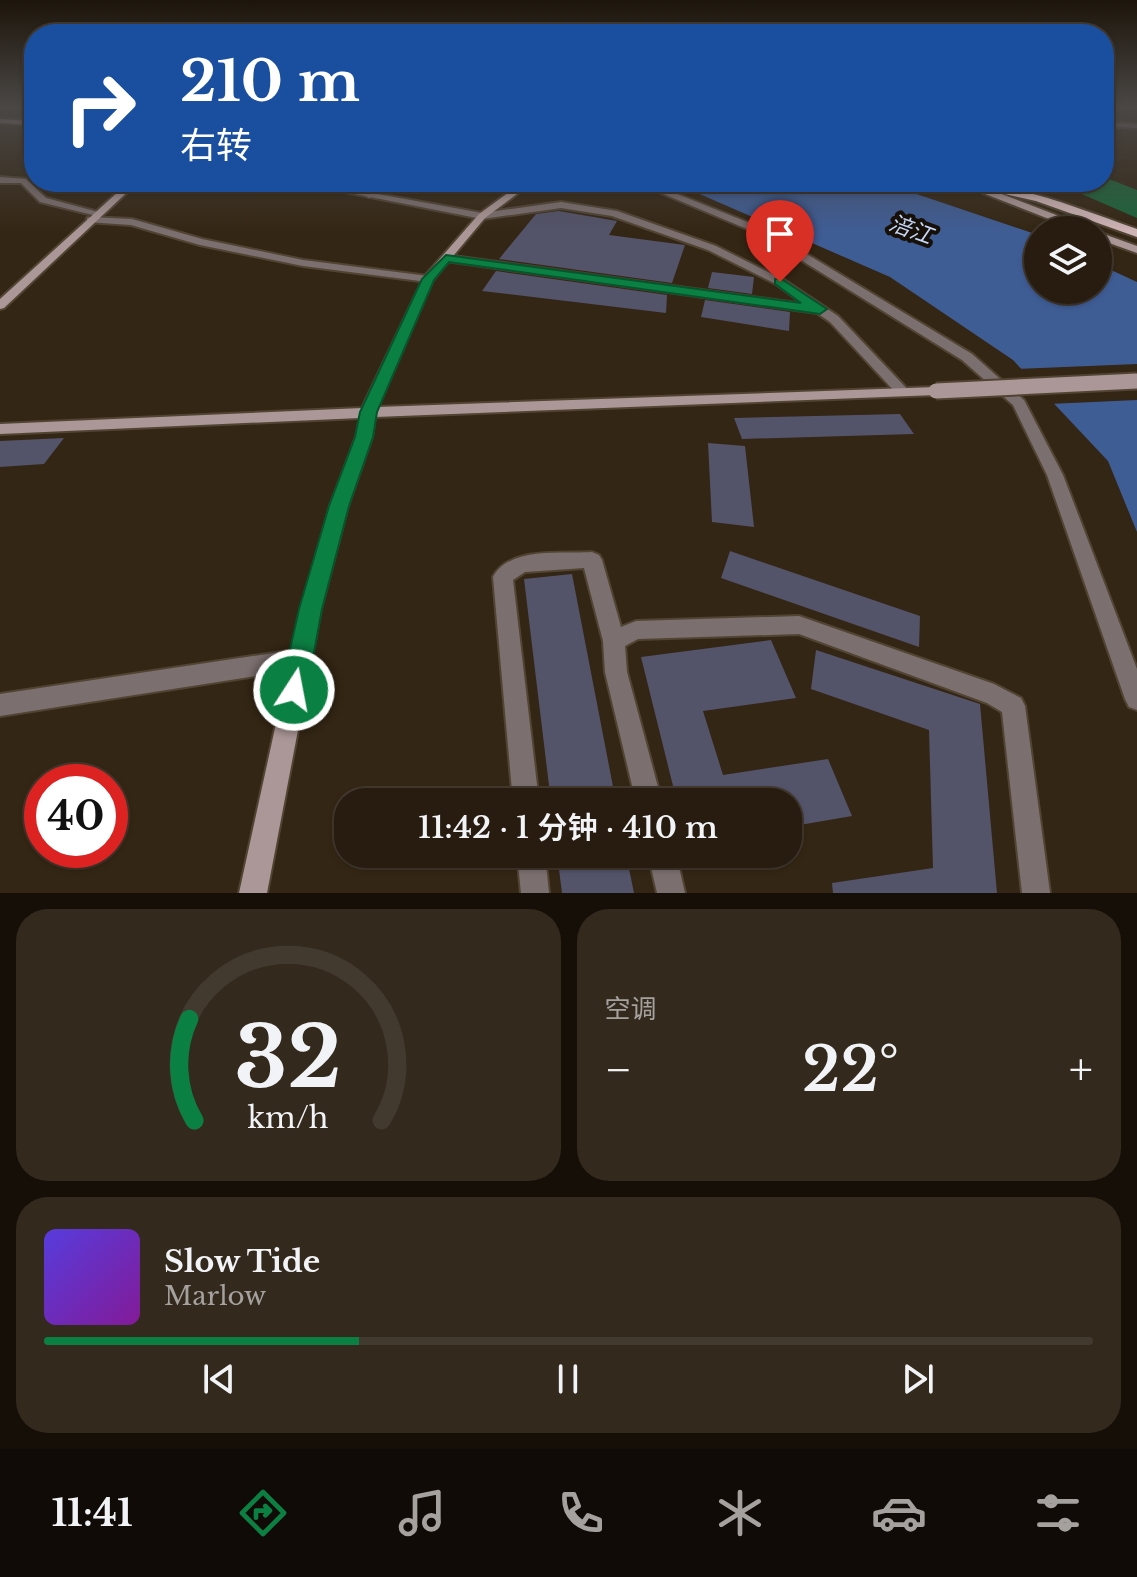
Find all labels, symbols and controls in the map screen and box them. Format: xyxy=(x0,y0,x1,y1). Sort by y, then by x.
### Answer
text: 210 m xyxy=(180,47,360,116)
icon: right xyxy=(48,56,152,160)
text: 右转 xyxy=(180,123,252,168)
pin xyxy=(746,200,814,282)
water label: 涪江 xyxy=(886,209,938,250)
icon: arrive xyxy=(758,212,802,256)
map controls xyxy=(1024,216,1112,304)
button: layers xyxy=(1024,216,1112,304)
position arrow xyxy=(252,648,336,732)
speed limit sign: 40 xyxy=(24,764,128,868)
text: 11:42 · 1 分钟 · 410 m xyxy=(418,809,718,846)
text: 空调 xyxy=(605,993,657,1025)
text: 32 xyxy=(235,1006,342,1109)
text: 22° xyxy=(802,1033,899,1107)
text: − xyxy=(605,1042,632,1097)
text: + xyxy=(1069,1042,1093,1097)
text: km/h xyxy=(248,1100,329,1136)
text: Slow Tide xyxy=(164,1243,320,1280)
text: Marlow xyxy=(164,1280,266,1312)
icon: previous xyxy=(197,1357,241,1401)
icon: pause xyxy=(546,1357,590,1401)
icon: next xyxy=(896,1357,940,1401)
icon: directions xyxy=(235,1485,291,1541)
icon: music xyxy=(394,1485,450,1541)
icon: phone xyxy=(553,1485,609,1541)
icon: climate xyxy=(712,1485,768,1541)
icon: car xyxy=(871,1485,927,1541)
icon: filters xyxy=(1030,1485,1086,1541)
text: 11:41 xyxy=(51,1491,133,1536)

